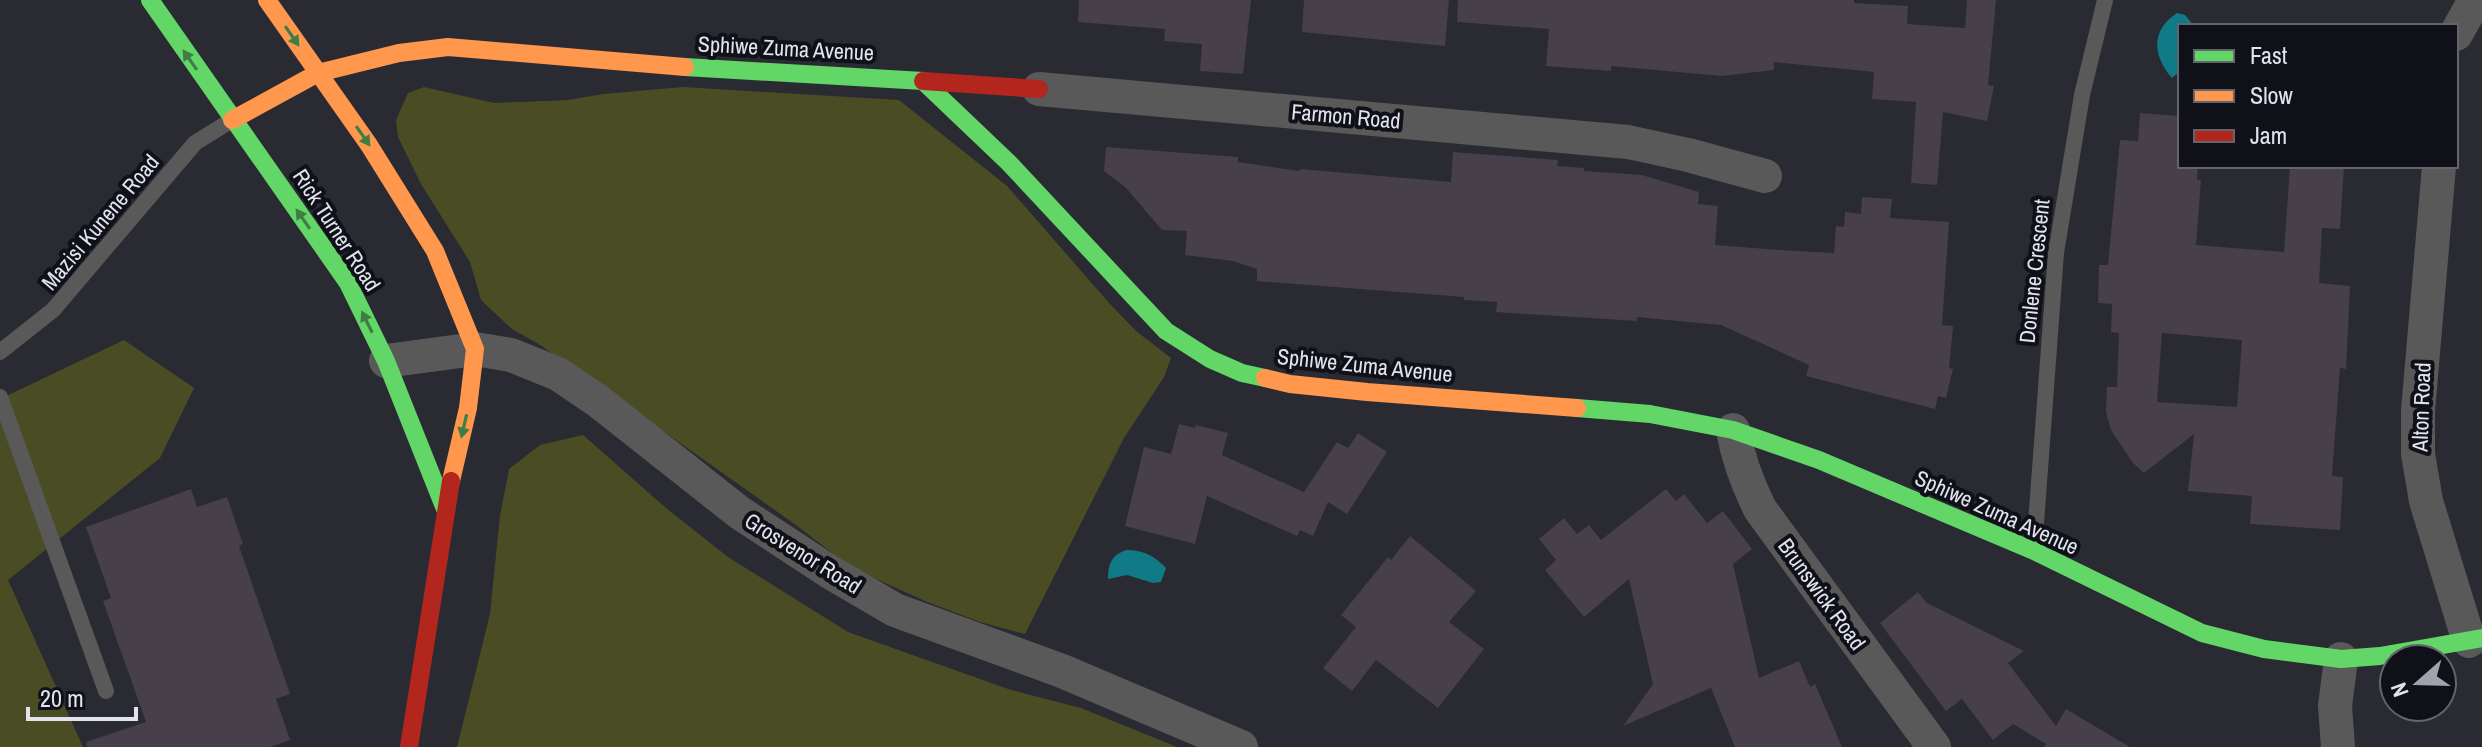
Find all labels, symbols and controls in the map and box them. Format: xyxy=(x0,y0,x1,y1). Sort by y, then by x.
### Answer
legend xyxy=(2178,24,2458,168)
one-way arrow xyxy=(284,26,299,47)
street label: Sphiwe Zuma Avenue xyxy=(697,28,875,68)
text: Fast xyxy=(2250,39,2288,71)
one-way arrow xyxy=(183,50,198,71)
text: Slow xyxy=(2250,79,2293,111)
street label: Farmon Road xyxy=(1290,96,1402,136)
text: Jam xyxy=(2250,119,2287,151)
one-way arrow xyxy=(355,126,370,147)
street label: Mazisi Kunene Road xyxy=(34,148,166,296)
street label: Rick Turner Road xyxy=(286,163,388,297)
street label: Donlene Crescent xyxy=(2012,198,2056,344)
one-way arrow xyxy=(296,209,311,230)
one-way arrow xyxy=(361,310,374,333)
street label: Sphiwe Zuma Avenue xyxy=(1276,341,1454,389)
street label: Alton Road xyxy=(2404,362,2438,453)
one-way arrow xyxy=(457,414,470,439)
street label: Sphiwe Zuma Avenue xyxy=(1910,462,2084,562)
street label: Grosvenor Road xyxy=(739,505,867,601)
street label: Brunswick Road xyxy=(1771,532,1873,656)
north arrow xyxy=(2378,643,2458,723)
scale bar xyxy=(28,671,136,721)
text: N xyxy=(2383,679,2416,701)
text: 20 m xyxy=(40,682,84,714)

